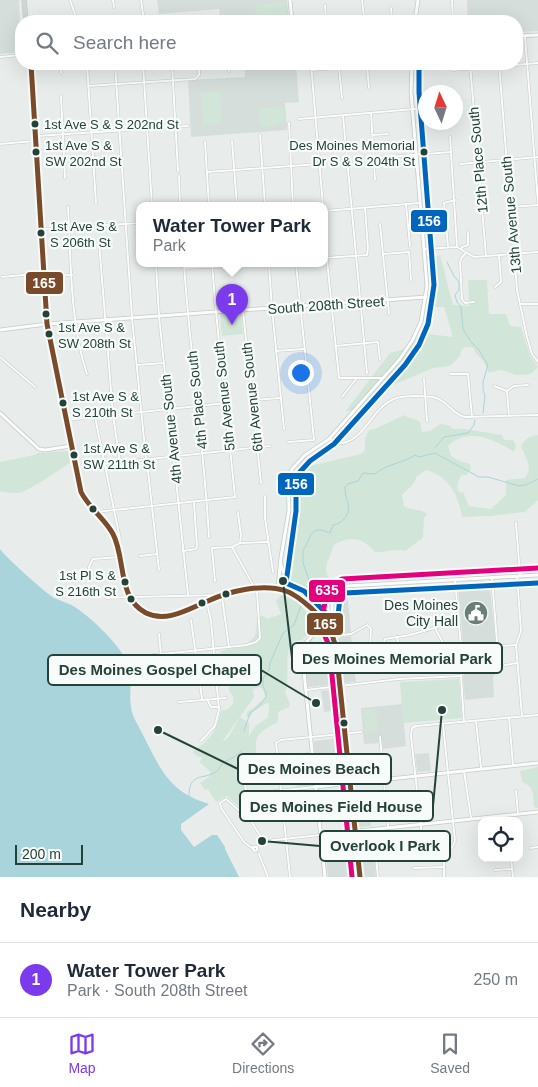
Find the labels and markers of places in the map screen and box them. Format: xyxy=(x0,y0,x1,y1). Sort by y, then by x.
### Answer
place label: 1st Ave S & S 202nd St xyxy=(44,117,179,132)
marker: 1st Ave S & S 202nd St xyxy=(30,119,40,129)
place label: 1st Ave S & SW 202nd St xyxy=(45,138,122,169)
place label: Des Moines Memorial Dr S & S 204th St xyxy=(289,138,415,169)
marker: 1st Ave S & SW 202nd St xyxy=(31,147,41,157)
marker: Des Moines Memorial Dr S & S 204th St xyxy=(419,147,429,157)
place label: 1st Ave S & S 206th St xyxy=(50,219,117,250)
marker: 1st Ave S & S 206th St xyxy=(36,228,46,238)
pin: 1 xyxy=(216,284,248,325)
unlabelled marker xyxy=(41,309,51,319)
place label: 1st Ave S & SW 208th St xyxy=(58,320,131,351)
marker: 1st Ave S & SW 208th St xyxy=(44,329,54,339)
place label: 1st Ave S & S 210th St xyxy=(72,389,139,420)
marker: 1st Ave S & S 210th St xyxy=(58,398,68,408)
place label: 1st Ave S & SW 211th St xyxy=(83,441,155,472)
marker: 1st Ave S & SW 211th St xyxy=(69,450,79,460)
unlabelled marker xyxy=(88,504,98,514)
place label: 1st Pl S & S 216th St xyxy=(55,568,116,599)
marker: 1st Pl S & S 216th St xyxy=(120,577,130,587)
unlabelled marker xyxy=(221,589,231,599)
unlabelled marker xyxy=(126,594,136,604)
place label: Des Moines City Hall xyxy=(384,597,458,629)
unlabelled marker xyxy=(197,598,207,608)
public building icon: Des Moines City Hall xyxy=(463,600,489,626)
callout: Des Moines Memorial Park xyxy=(292,643,502,673)
callout: Des Moines Gospel Chapel xyxy=(48,655,261,685)
unlabelled marker xyxy=(339,718,349,728)
callout: Des Moines Beach xyxy=(238,754,391,784)
callout: Des Moines Field House xyxy=(240,791,433,821)
callout: Overlook I Park xyxy=(320,831,450,861)

